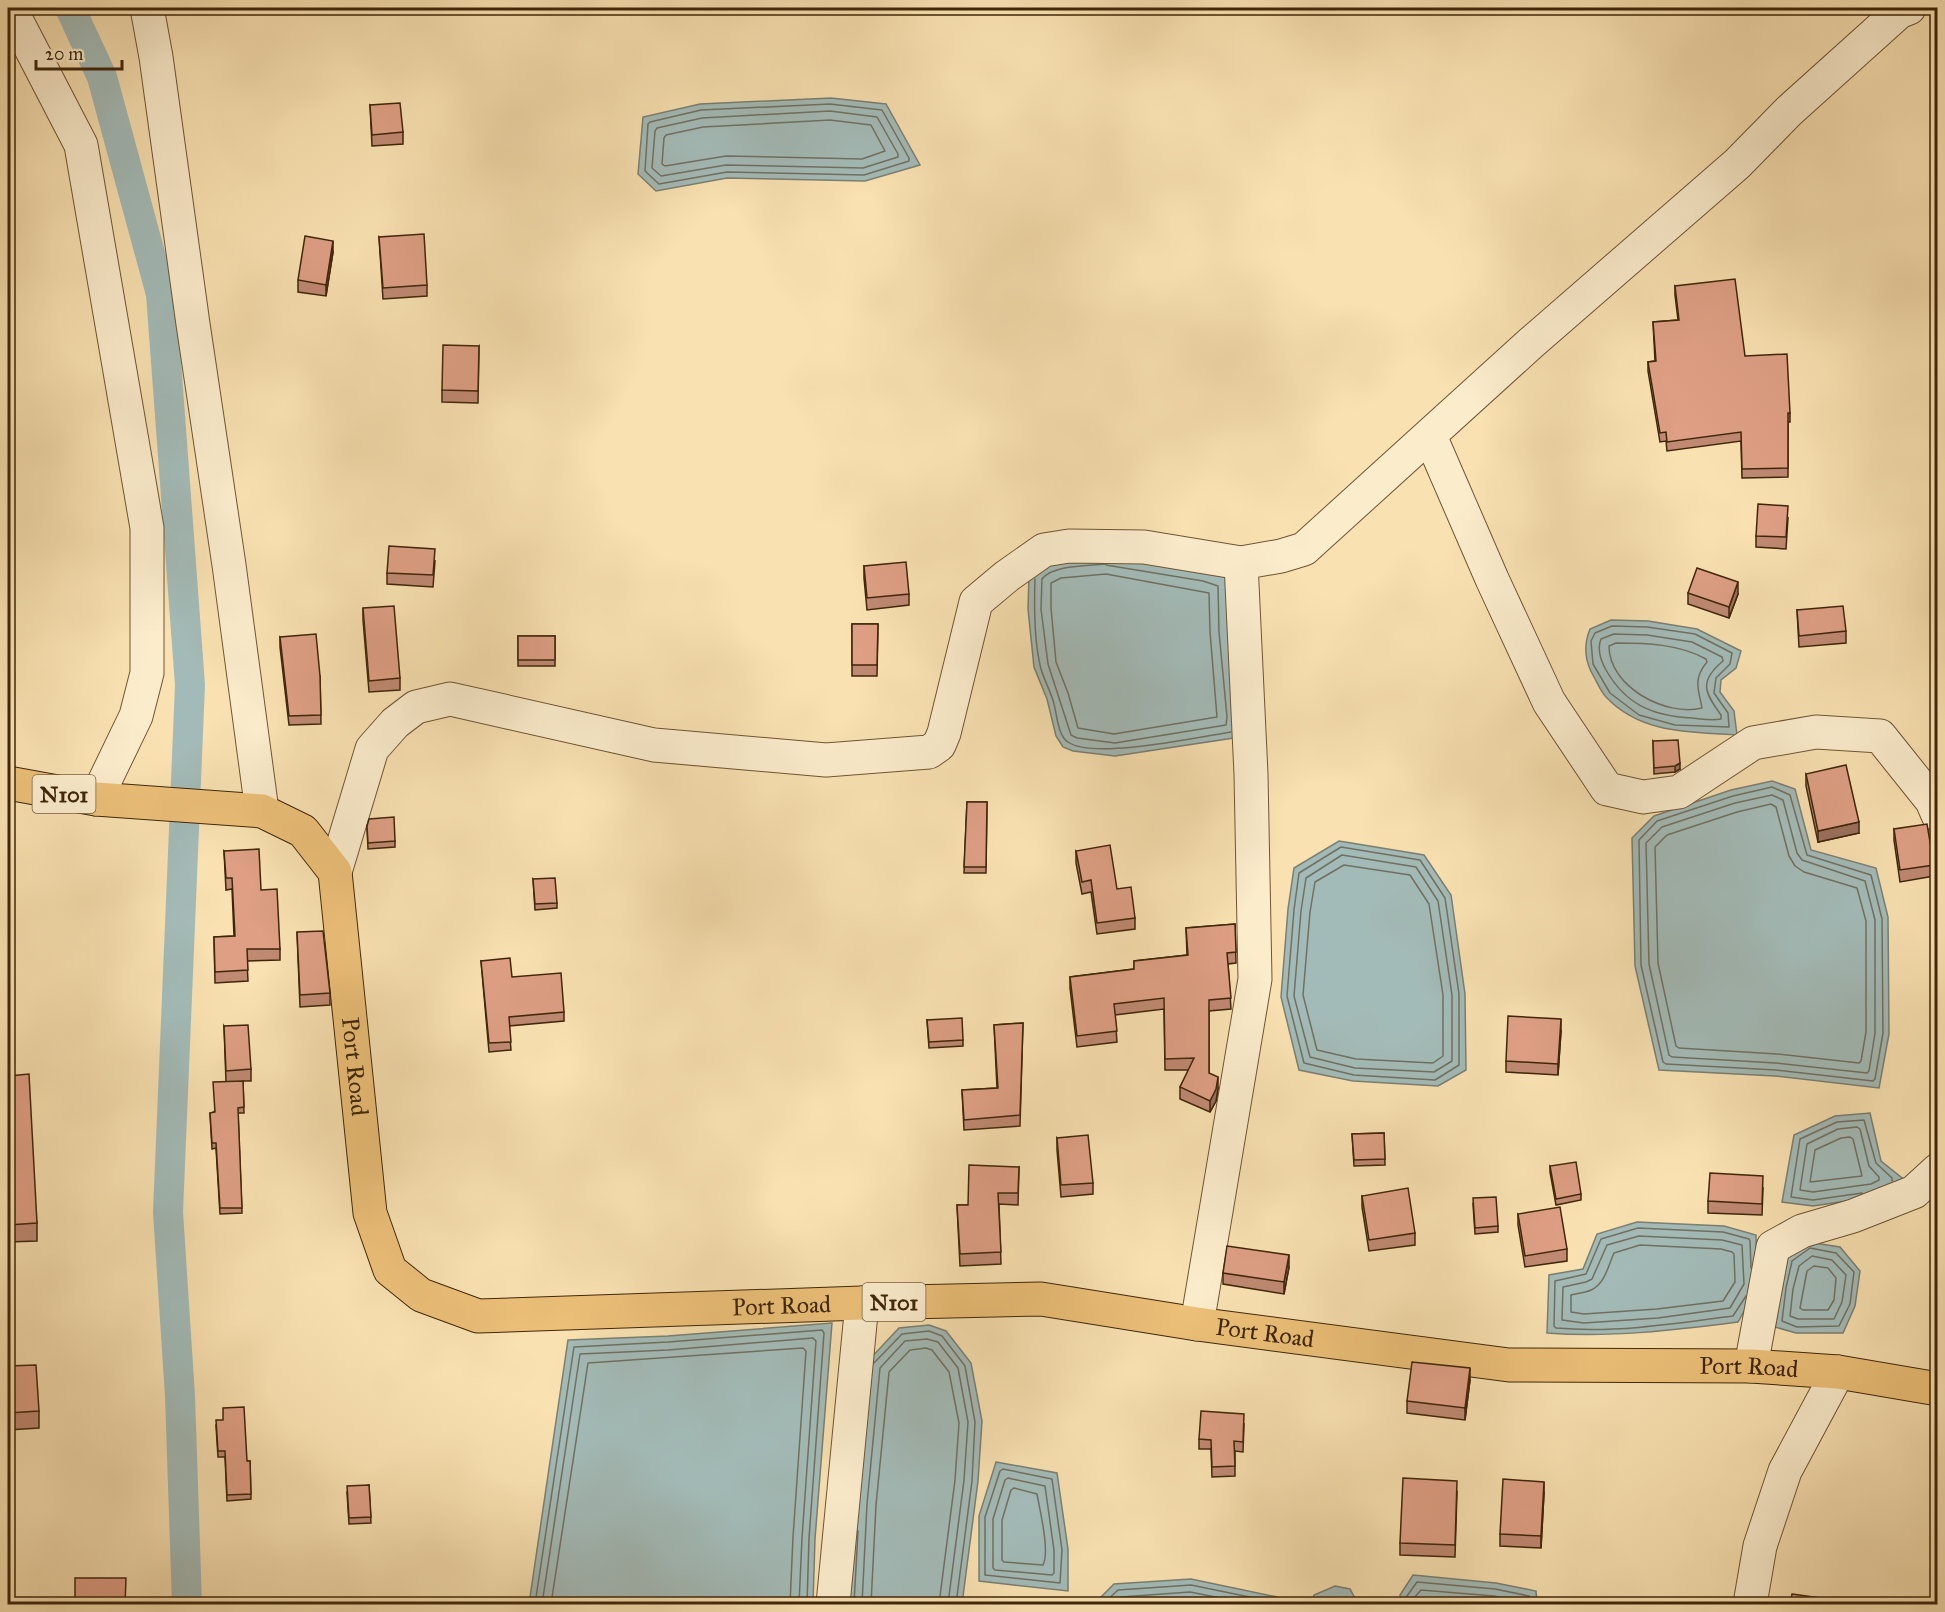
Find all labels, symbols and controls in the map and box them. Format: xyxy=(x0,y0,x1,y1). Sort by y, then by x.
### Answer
scale bar xyxy=(36,33,122,71)
text: 20 m xyxy=(45,43,83,65)
road number: N101 xyxy=(32,775,96,813)
street label: Port Road xyxy=(335,1016,375,1117)
road number: N101 xyxy=(862,1283,926,1321)
street label: Port Road xyxy=(731,1289,832,1322)
street label: Port Road xyxy=(1214,1312,1316,1354)
street label: Port Road xyxy=(1699,1351,1799,1384)

